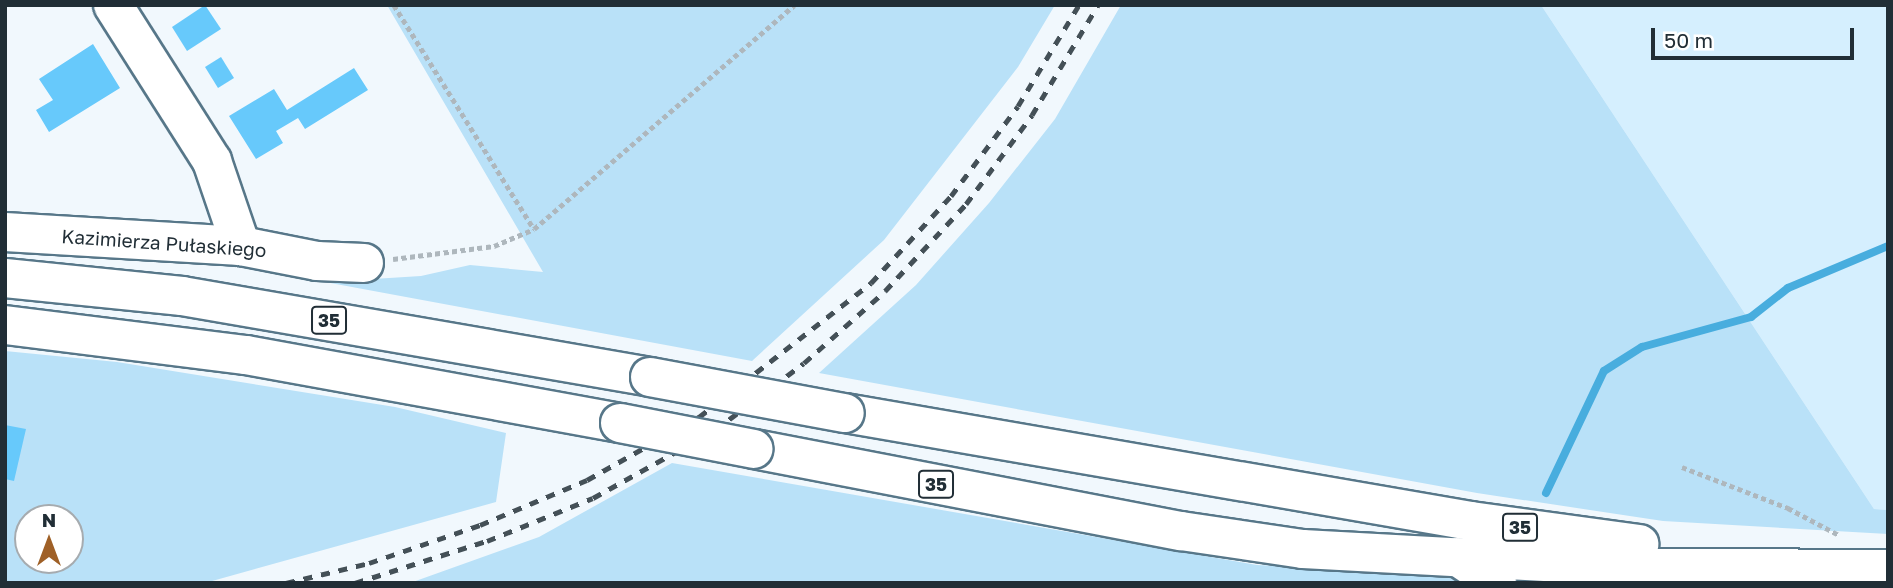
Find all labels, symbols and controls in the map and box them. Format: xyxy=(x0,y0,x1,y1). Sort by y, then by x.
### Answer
scale bar xyxy=(1655,14,1858,58)
text: 50 m xyxy=(1664,27,1713,53)
street label: Kazimierza Pułaskiego xyxy=(61,224,267,262)
road number: 35 xyxy=(310,306,348,334)
road number: 35 xyxy=(917,470,955,498)
north arrow xyxy=(14,504,84,574)
text: N xyxy=(42,508,56,531)
road number: 35 xyxy=(1501,512,1539,542)

